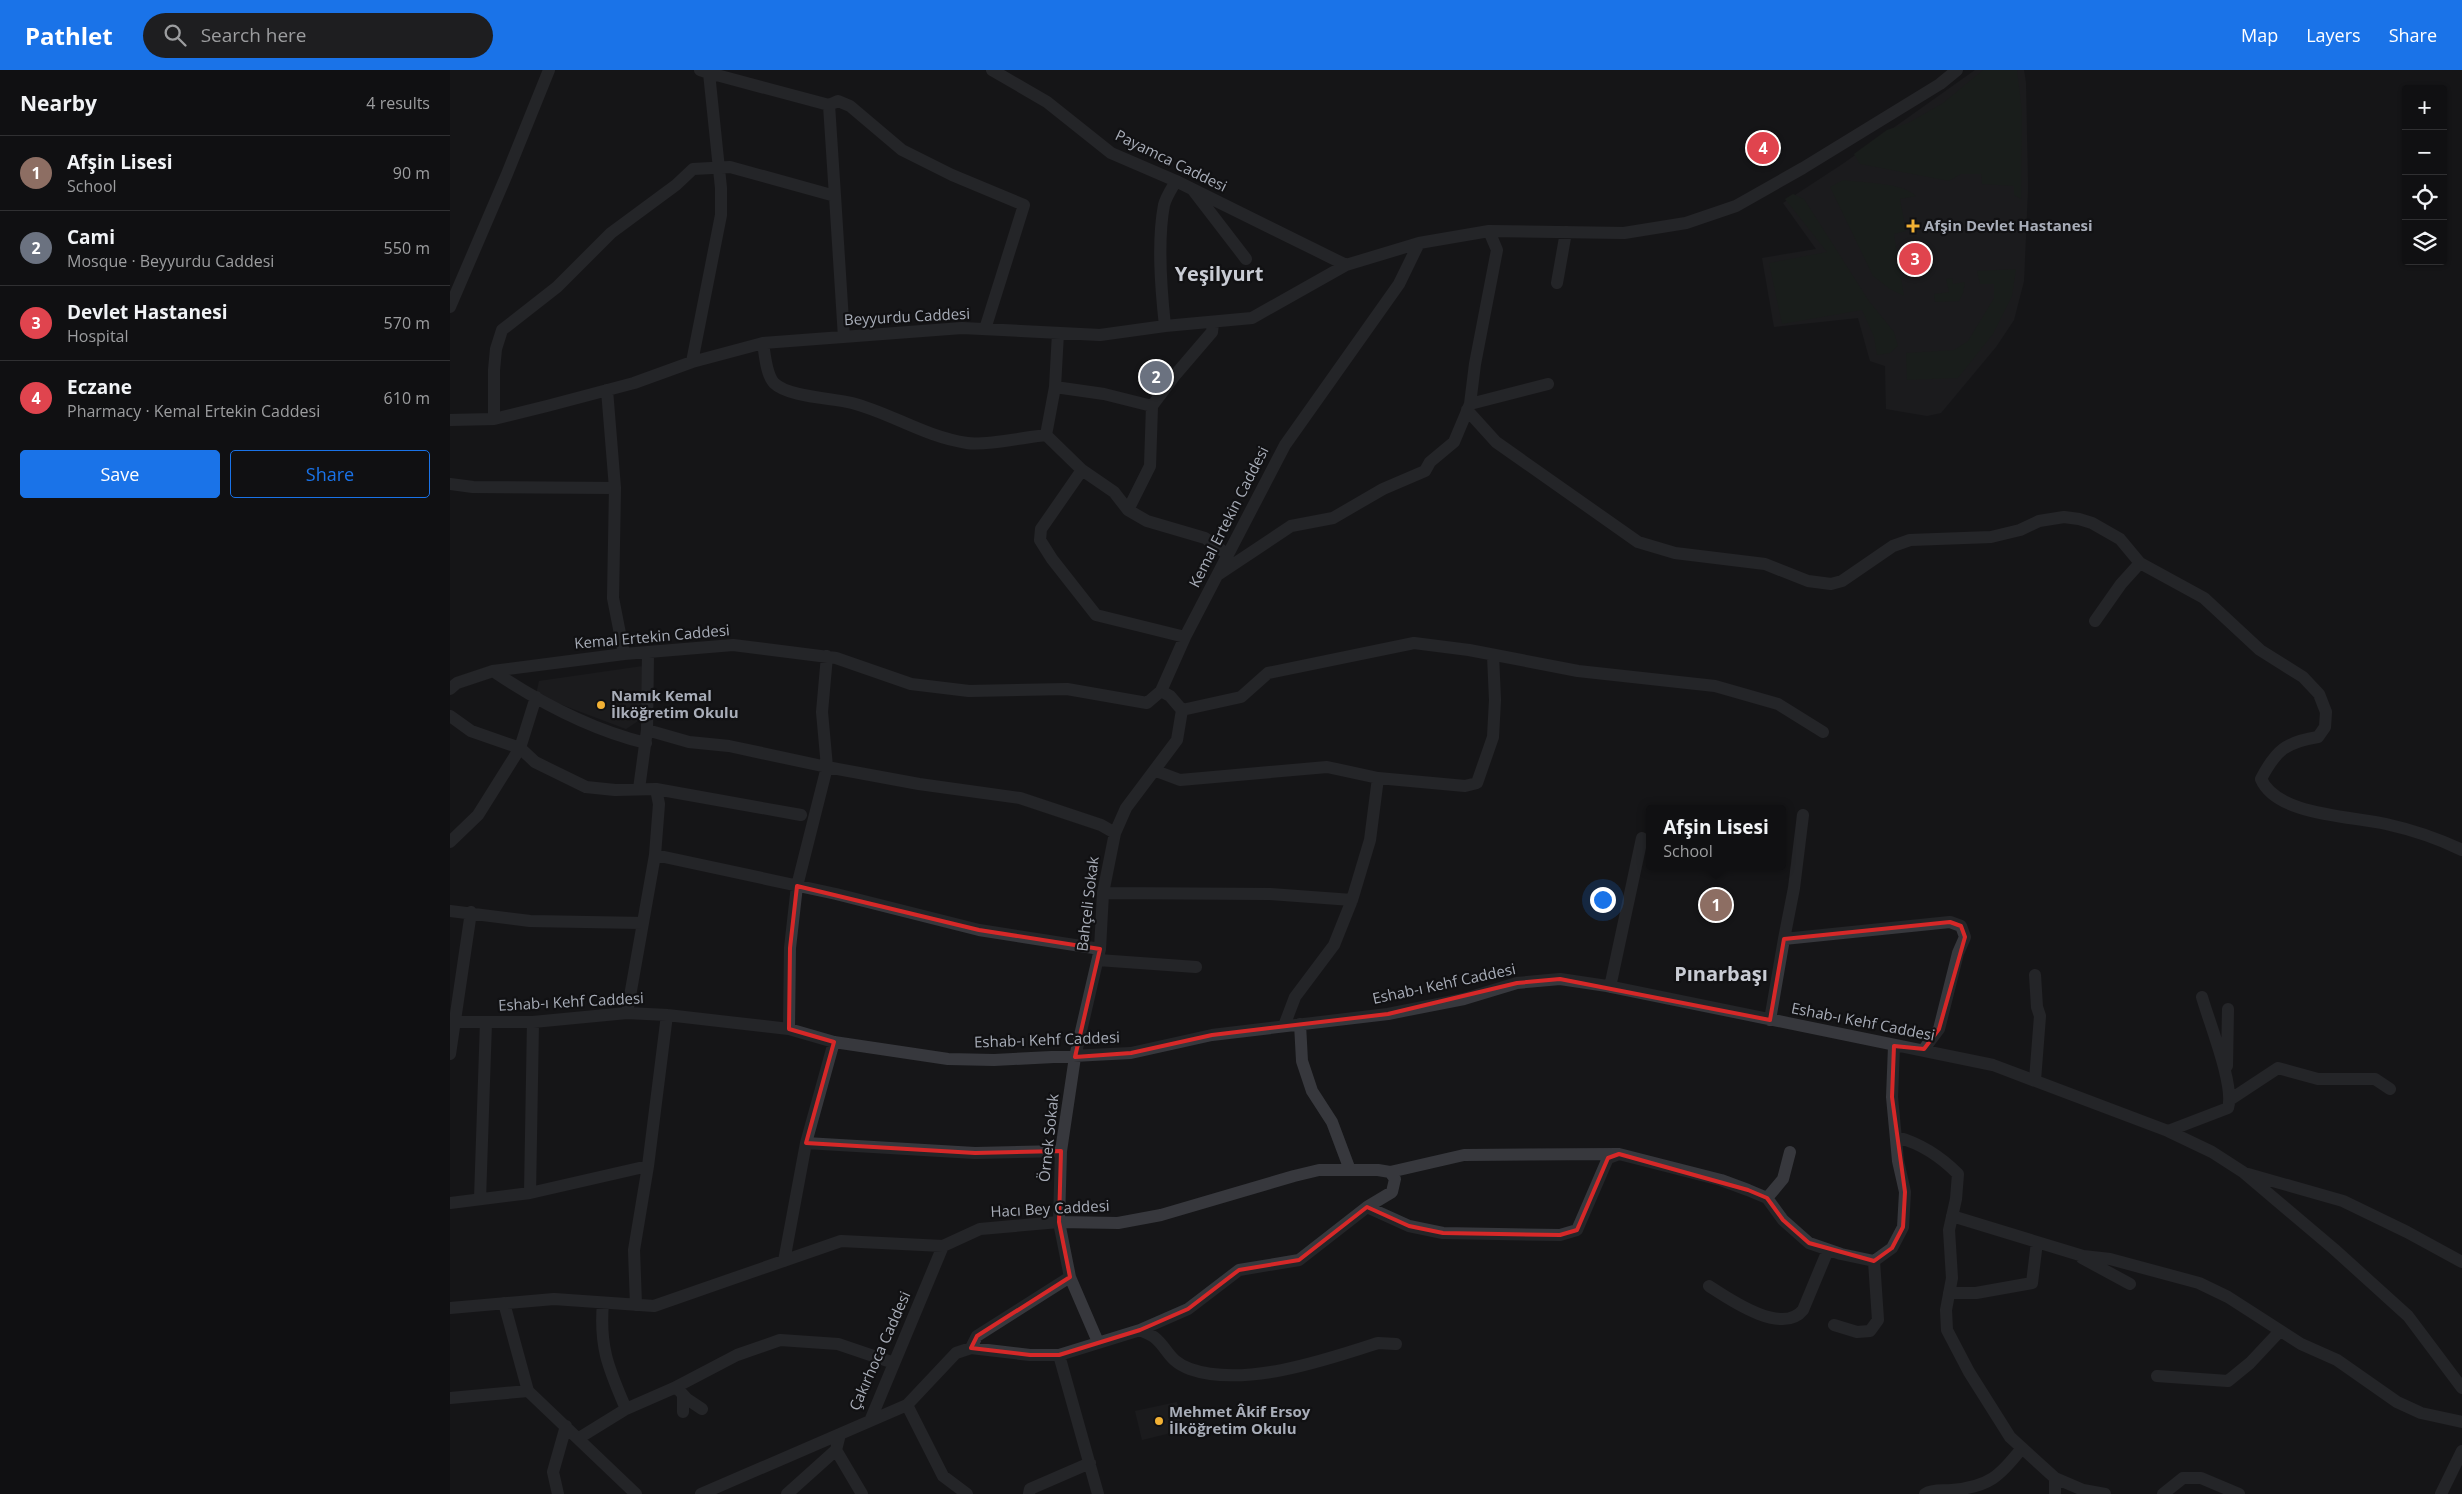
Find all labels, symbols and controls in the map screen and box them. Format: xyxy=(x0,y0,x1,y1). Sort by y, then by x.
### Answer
search box xyxy=(143,13,493,58)
text: Pathlet xyxy=(25,19,113,52)
icon: search xyxy=(161,21,189,49)
text: Search here xyxy=(201,22,307,48)
text: Map xyxy=(2241,23,2278,47)
text: Layers xyxy=(2306,23,2361,47)
text: Share xyxy=(2389,23,2437,47)
map controls xyxy=(2402,85,2447,265)
button: + xyxy=(2402,85,2447,130)
text: Nearby xyxy=(20,89,97,117)
text: 4 results xyxy=(366,92,430,114)
street label: Payamca Caddesi xyxy=(1112,124,1231,196)
pin: 4 xyxy=(1747,129,1779,167)
button: − xyxy=(2402,130,2447,175)
text: Afşin Lisesi xyxy=(67,149,173,175)
text: 1 xyxy=(31,162,41,184)
text: 90 m xyxy=(393,162,430,184)
text: School xyxy=(67,175,117,197)
button: locate xyxy=(2402,175,2447,220)
place label: Afşin Devlet Hastanesi xyxy=(1924,215,2093,235)
marker: Afşin Devlet Hastanesi xyxy=(1906,219,1920,233)
button: layers xyxy=(2402,220,2447,265)
text: Cami xyxy=(67,224,115,250)
text: 2 xyxy=(31,237,41,259)
text: 550 m xyxy=(384,237,430,259)
pin: 3 xyxy=(1899,240,1931,278)
text: Mosque · Beyyurdu Caddesi xyxy=(67,250,274,272)
district label: Yeşilyurt xyxy=(1175,260,1264,287)
text: Devlet Hastanesi xyxy=(67,299,227,325)
street label: Beyyurdu Caddesi xyxy=(843,303,971,329)
text: 3 xyxy=(31,312,41,334)
text: 570 m xyxy=(384,312,430,334)
text: Hospital xyxy=(67,325,129,347)
pin: 2 xyxy=(1140,358,1172,396)
text: Eczane xyxy=(67,374,132,400)
text: 4 xyxy=(31,387,41,409)
text: 610 m xyxy=(384,387,430,409)
text: Pharmacy · Kemal Ertekin Caddesi xyxy=(67,400,320,422)
street label: Kemal Ertekin Caddesi xyxy=(1184,443,1272,591)
button: Save xyxy=(20,450,220,498)
button: Share xyxy=(230,450,430,498)
street label: Kemal Ertekin Caddesi xyxy=(573,619,730,653)
place label: Namık Kemal İlköğretim Okulu xyxy=(611,685,739,722)
marker: Namık Kemal İlköğretim Okulu xyxy=(595,699,607,711)
popup xyxy=(1646,805,1786,870)
text: Afşin Lisesi xyxy=(1663,814,1769,840)
text: School xyxy=(1663,840,1713,862)
street label: Bahçeli Sokak xyxy=(1071,855,1103,953)
pin: 1 xyxy=(1700,886,1732,924)
your location xyxy=(1590,887,1616,913)
street label: Eshab-ı Kehf Caddesi xyxy=(1370,958,1517,1008)
district label: Pınarbaşı xyxy=(1674,960,1768,987)
street label: Eshab-ı Kehf Caddesi xyxy=(498,987,644,1015)
street label: Eshab-ı Kehf Caddesi xyxy=(1790,997,1937,1045)
street label: Eshab-ı Kehf Caddesi xyxy=(974,1026,1120,1052)
street label: Örnek Sokak xyxy=(1033,1093,1063,1183)
street label: Hacı Bey Caddesi xyxy=(990,1195,1110,1221)
street label: Çakırhoca Caddesi xyxy=(844,1288,914,1413)
place label: Mehmet Âkif Ersoy İlköğretim Okulu xyxy=(1169,1401,1311,1438)
marker: Mehmet Âkif Ersoy İlköğretim Okulu xyxy=(1153,1415,1165,1427)

